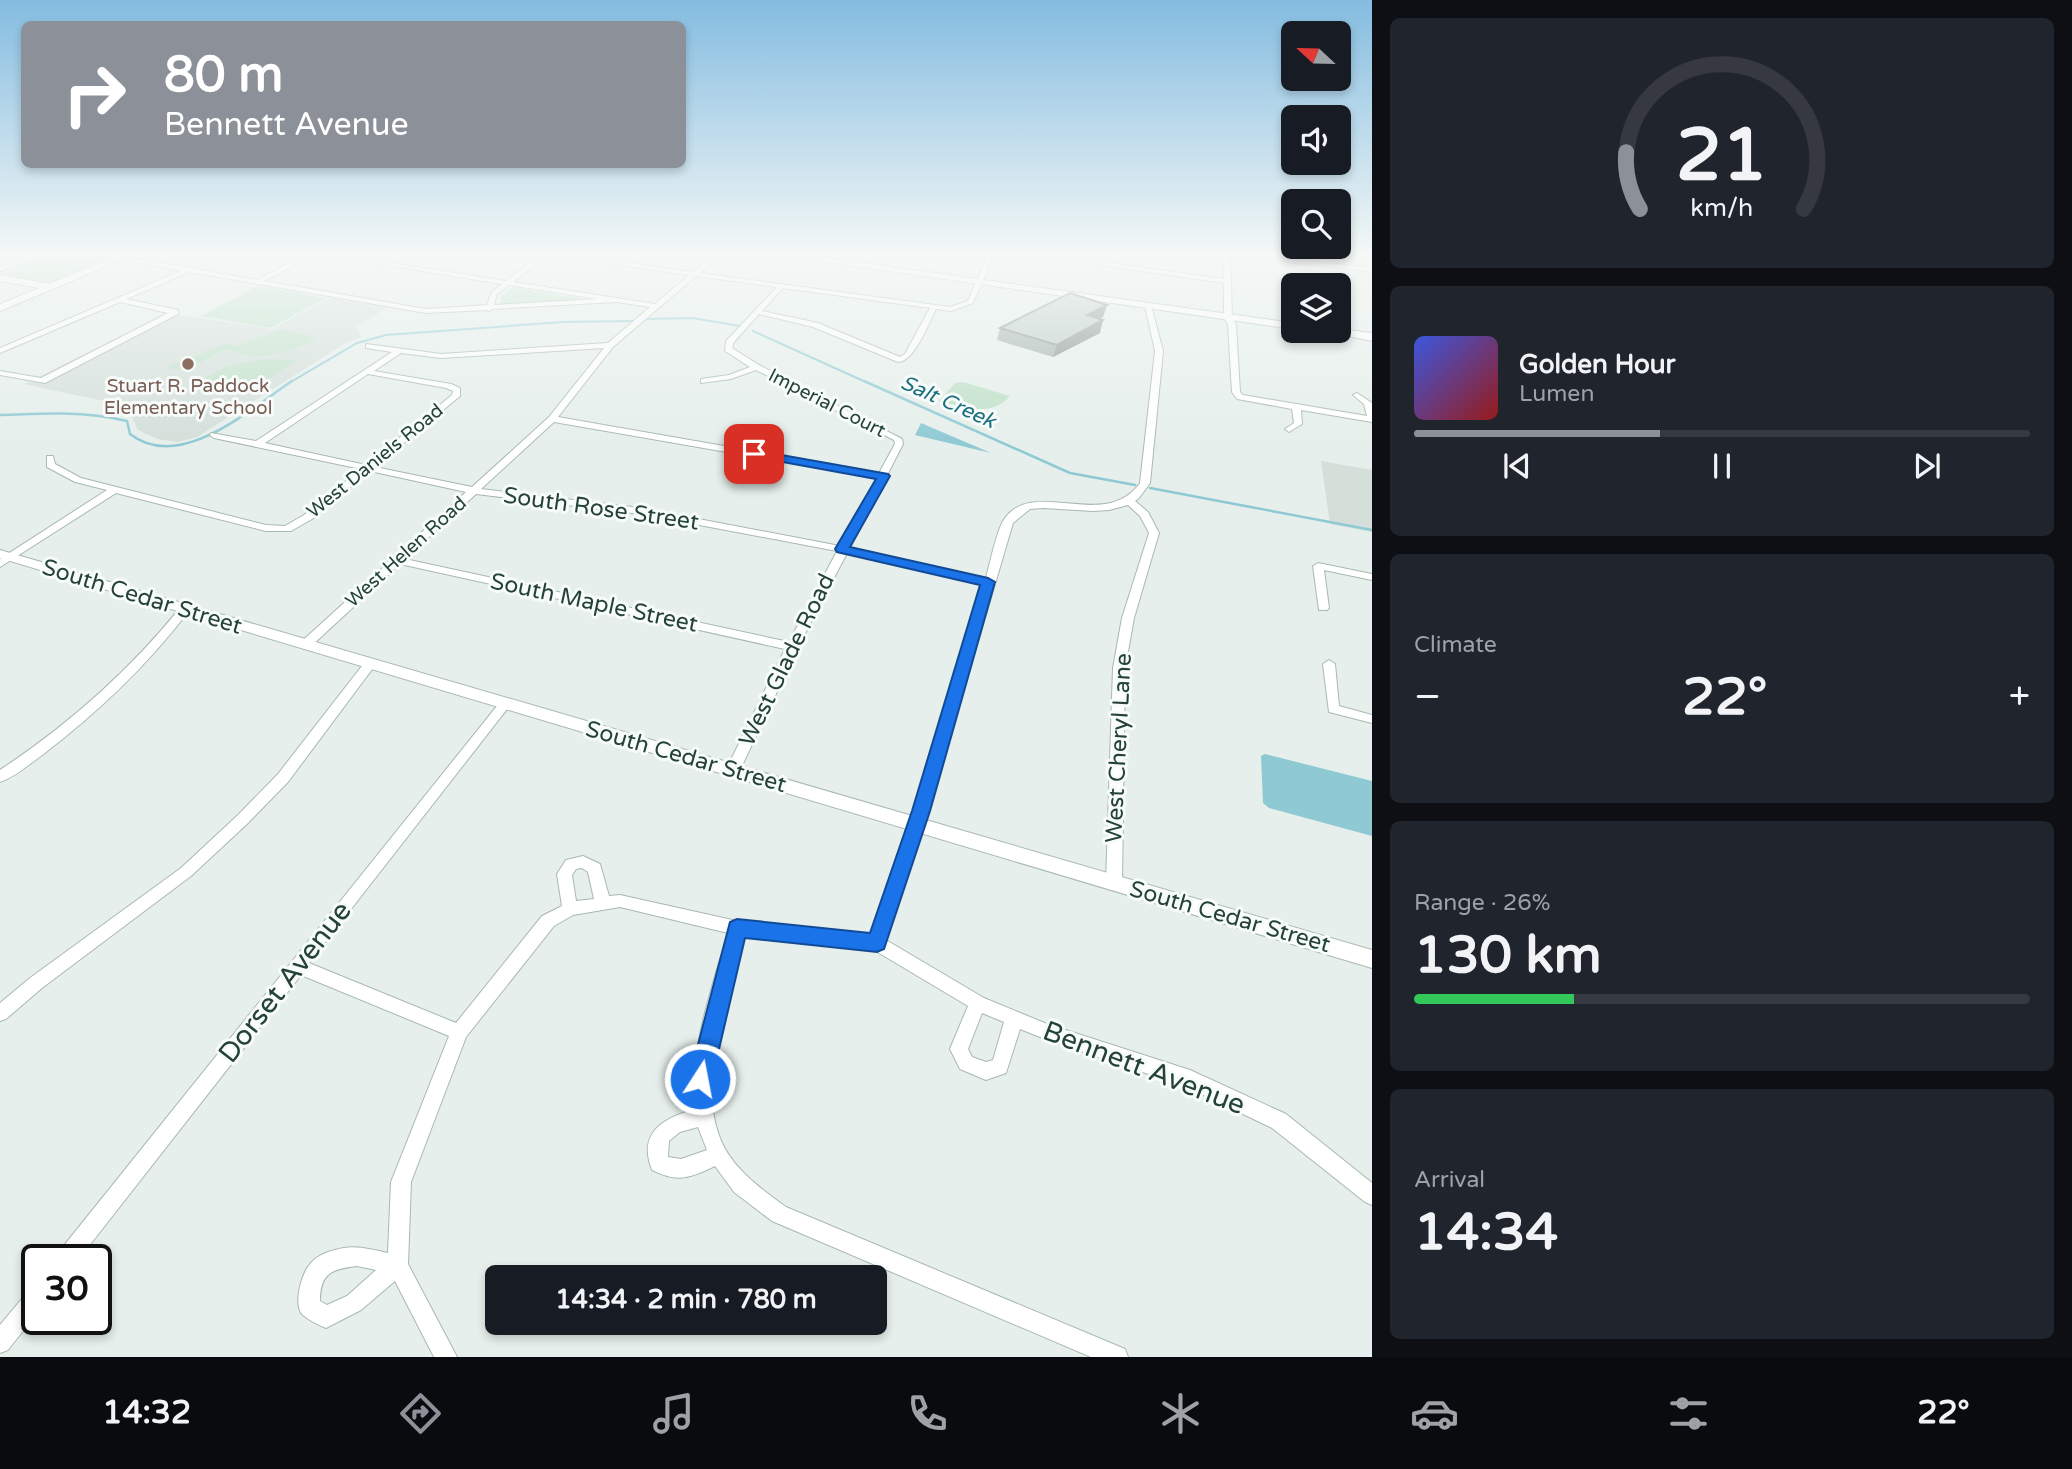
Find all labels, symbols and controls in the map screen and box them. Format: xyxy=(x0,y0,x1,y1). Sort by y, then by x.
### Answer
north arrow xyxy=(1281,21,1351,91)
map controls xyxy=(1281,21,1351,343)
text: 80 m xyxy=(164,46,283,105)
icon: right xyxy=(49,49,140,140)
button: sound xyxy=(1281,105,1351,175)
text: Bennett Avenue xyxy=(164,106,409,144)
text: 21 xyxy=(1676,112,1768,200)
button: search xyxy=(1281,189,1351,259)
text: km/h xyxy=(1691,193,1753,223)
button: layers xyxy=(1281,273,1351,343)
text: Golden Hour xyxy=(1519,349,1676,380)
marker: Stuart R. Paddock Elementary School xyxy=(180,356,196,372)
street label: Imperial Court xyxy=(765,364,889,442)
water label: Salt Creek xyxy=(897,370,1001,435)
place label: Stuart R. Paddock Elementary School xyxy=(104,375,272,419)
text: Lumen xyxy=(1519,380,1594,408)
street label: West Daniels Road xyxy=(303,399,447,523)
pin xyxy=(724,424,784,484)
icon: arrive xyxy=(735,435,773,473)
icon: previous xyxy=(1498,447,1536,485)
icon: pause xyxy=(1703,447,1741,485)
icon: next xyxy=(1908,447,1946,485)
street label: South Rose Street xyxy=(501,481,701,537)
street label: West Helen Road xyxy=(341,492,471,612)
street label: South Cedar Street xyxy=(39,553,246,641)
street label: South Maple Street xyxy=(488,567,700,639)
street label: West Glade Road xyxy=(733,569,841,751)
text: Climate xyxy=(1414,631,1497,659)
street label: West Cheryl Lane xyxy=(1100,652,1138,844)
text: 22° xyxy=(1682,666,1767,729)
text: − xyxy=(1414,674,1441,720)
text: + xyxy=(2009,674,2030,720)
street label: South Cedar Street xyxy=(582,715,790,799)
street label: South Cedar Street xyxy=(1126,875,1334,959)
text: Range · 26% xyxy=(1414,889,1550,917)
street label: Dorset Avenue xyxy=(211,894,359,1070)
text: 130 km xyxy=(1414,924,1602,987)
street label: Bennett Avenue xyxy=(1038,1014,1250,1122)
position arrow xyxy=(663,1042,737,1116)
text: Arrival xyxy=(1414,1166,1485,1194)
text: 14:34 xyxy=(1414,1201,1558,1264)
speed limit sign: 30 xyxy=(21,1244,112,1335)
text: 14:34 · 2 min · 780 m xyxy=(555,1284,817,1315)
icon: directions xyxy=(396,1389,445,1438)
icon: music xyxy=(649,1389,698,1438)
icon: phone xyxy=(903,1389,952,1438)
icon: climate xyxy=(1156,1389,1205,1438)
icon: car xyxy=(1410,1389,1459,1438)
icon: filters xyxy=(1664,1389,1713,1438)
text: 14:32 xyxy=(102,1394,191,1432)
text: 22° xyxy=(1917,1394,1970,1432)

